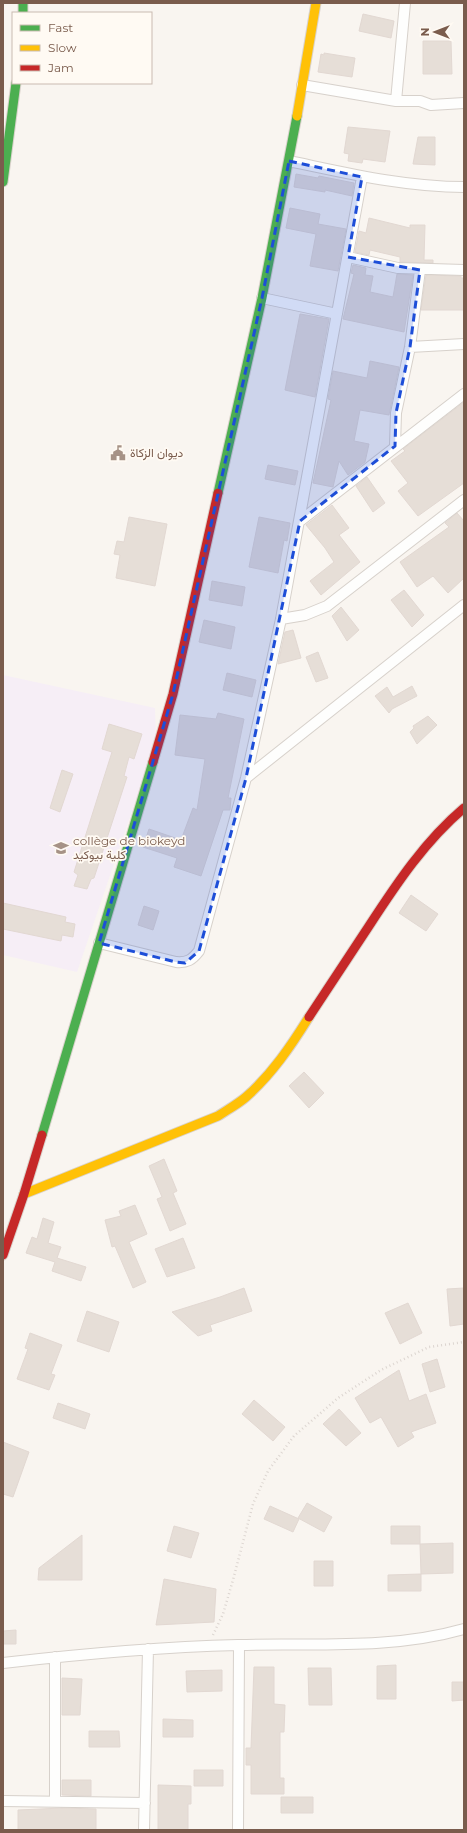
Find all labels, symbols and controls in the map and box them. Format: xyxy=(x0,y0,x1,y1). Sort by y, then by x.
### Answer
legend xyxy=(12,12,152,84)
north arrow xyxy=(415,12,455,52)
text: Fast xyxy=(48,20,73,35)
text: N xyxy=(418,28,432,36)
text: Slow xyxy=(48,40,77,55)
text: Jam xyxy=(47,60,74,75)
public building icon: ديوان الزكاة xyxy=(109,444,127,462)
place label: ديوان الزكاة xyxy=(130,445,184,461)
place label: collège de biokeyd كلية بيوكيد xyxy=(73,833,185,863)
school or university icon: collège de biokeyd كلية بيوكيد xyxy=(52,839,70,857)

